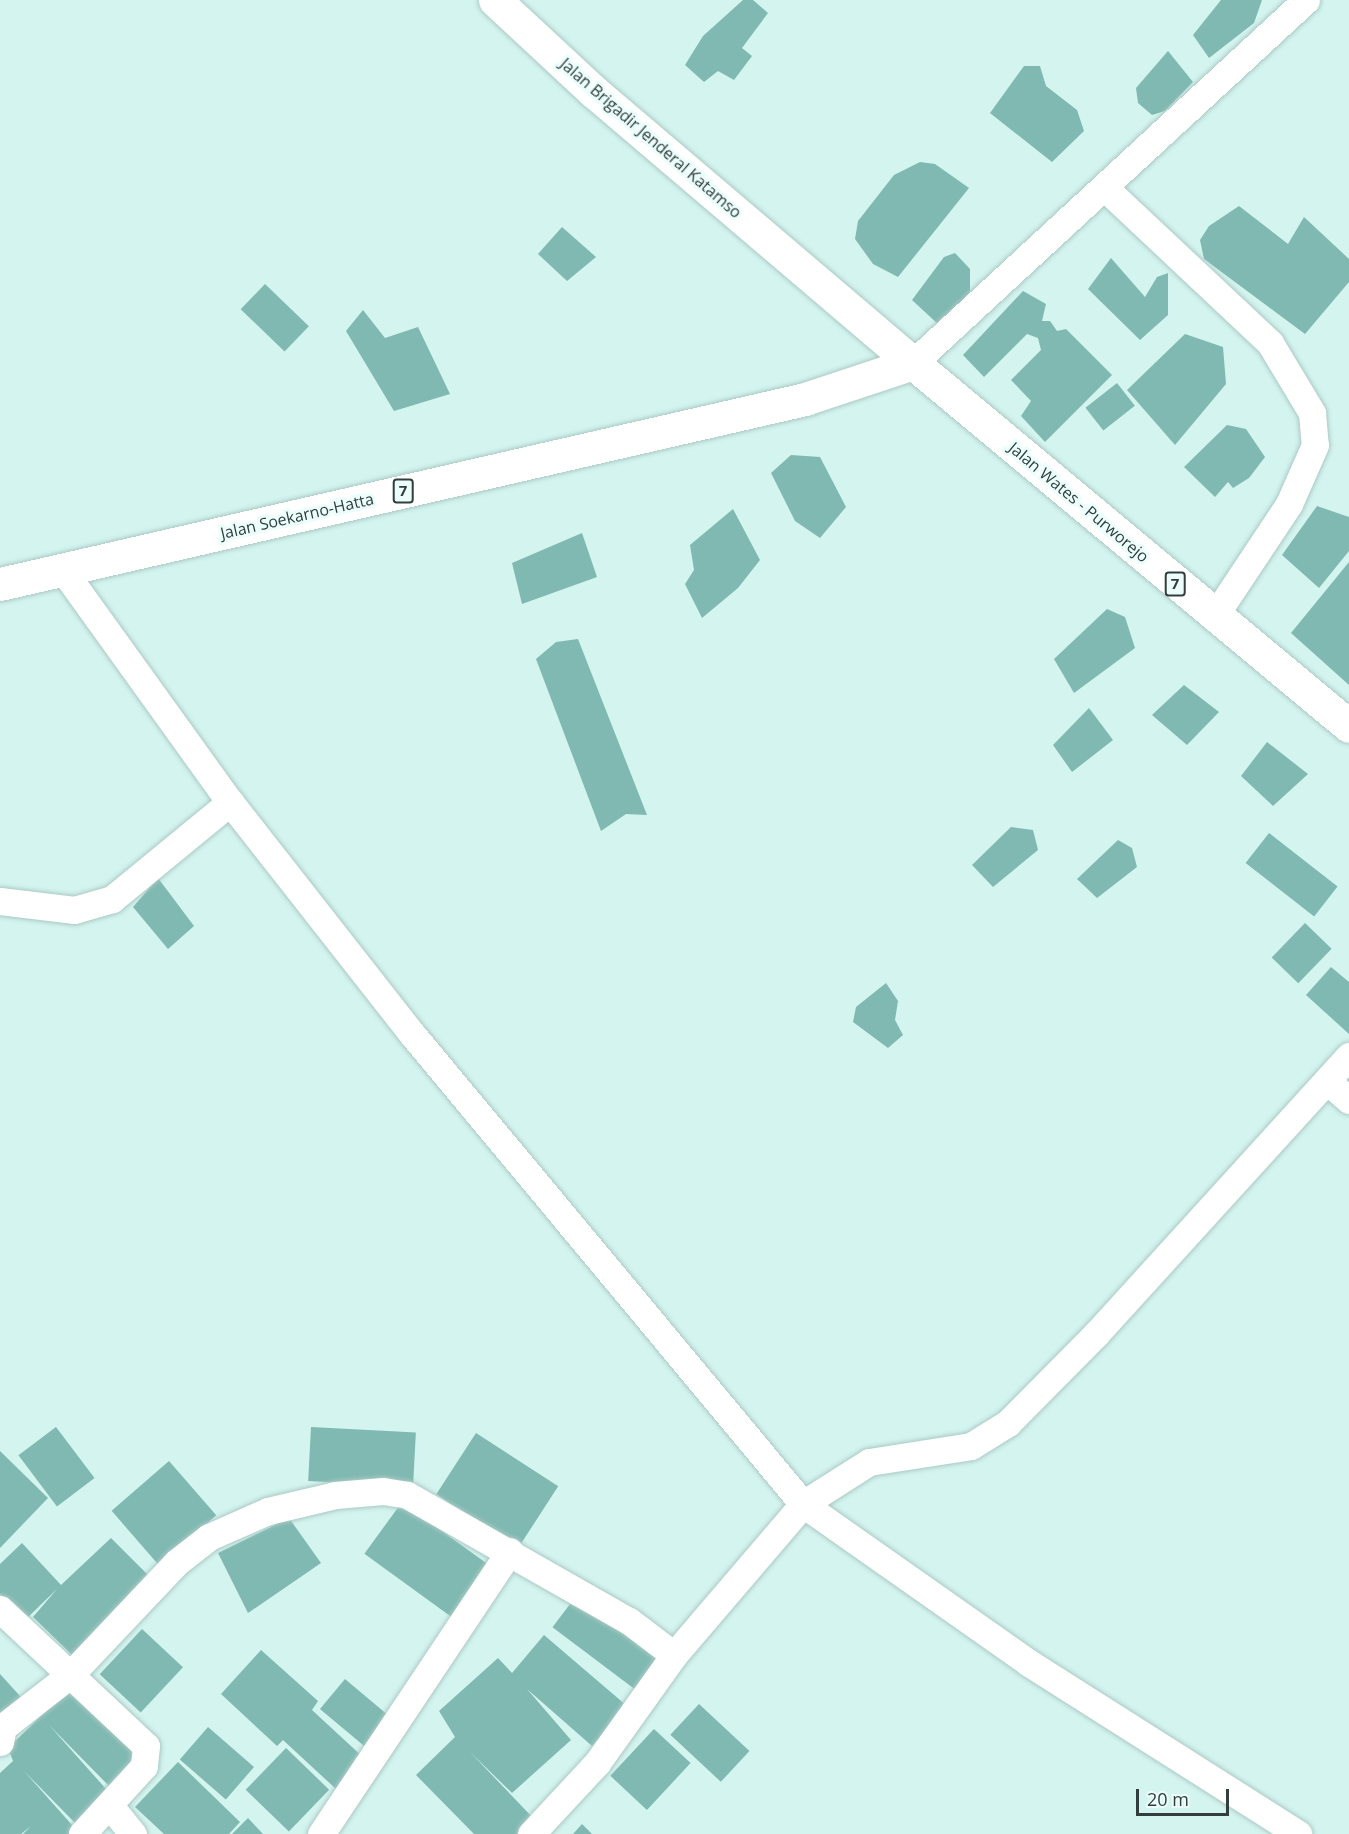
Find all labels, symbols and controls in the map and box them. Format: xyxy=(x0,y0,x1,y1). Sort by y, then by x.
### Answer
street label: Jalan Brigadir Jenderal Katamso xyxy=(556,54,746,222)
street label: Jalan Wates - Purworejo xyxy=(1005,438,1153,566)
road number: 7 xyxy=(392,479,414,503)
street label: Jalan Soekarno-Hatta xyxy=(218,489,376,543)
road number: 7 xyxy=(1164,572,1186,596)
scale bar xyxy=(1139,1777,1232,1815)
text: 20 m xyxy=(1147,1787,1189,1811)

